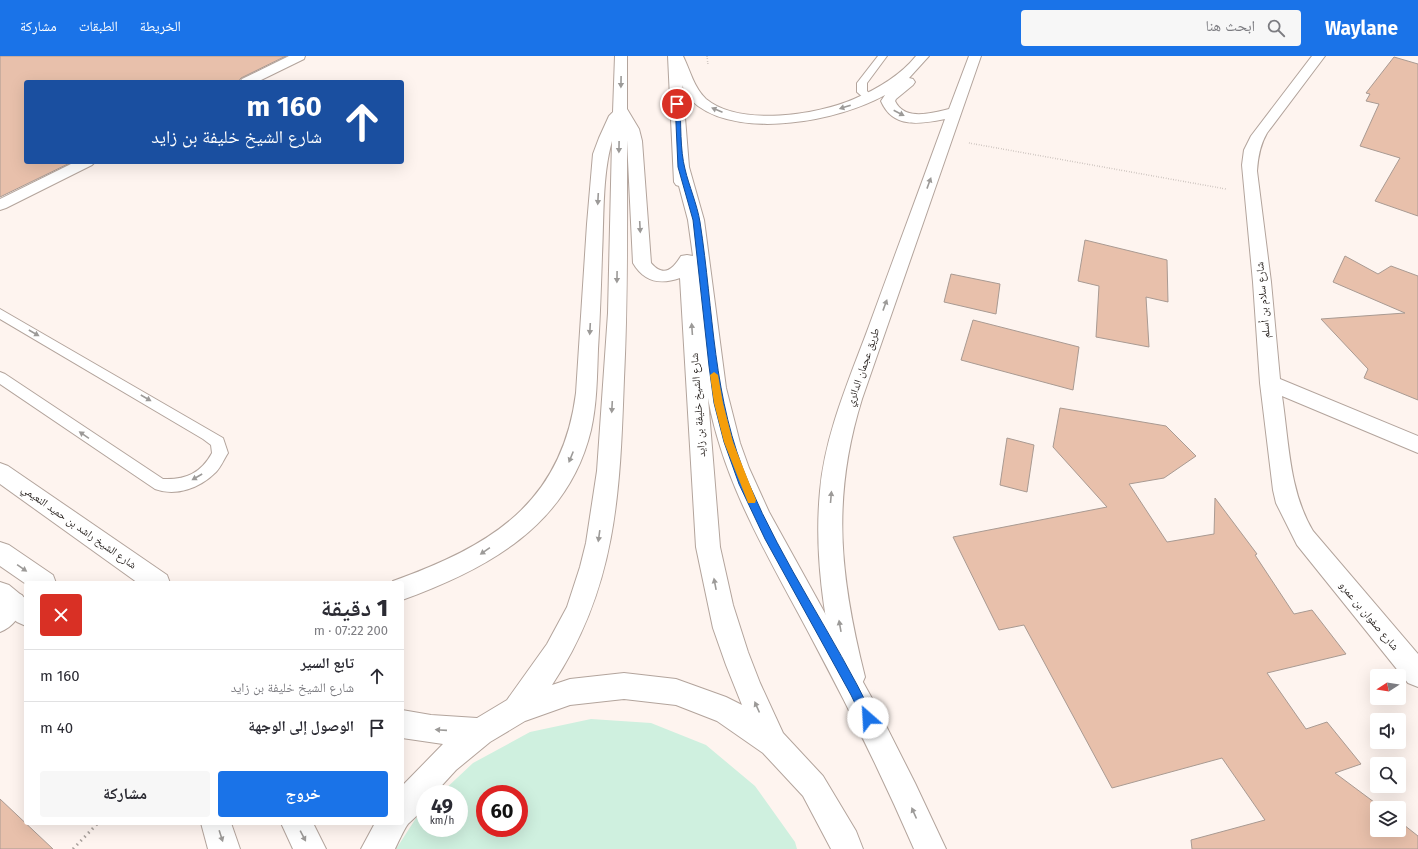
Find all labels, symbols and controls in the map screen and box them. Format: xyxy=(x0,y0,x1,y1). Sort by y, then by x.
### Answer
search box xyxy=(1021,10,1301,46)
text: ابحث هنا xyxy=(1205,17,1255,35)
icon: search xyxy=(1265,17,1287,39)
text: Waylane xyxy=(1325,17,1398,40)
text: مشاركة xyxy=(20,18,57,35)
text: الطبقات xyxy=(79,18,118,35)
text: الخريطة xyxy=(140,18,181,35)
one-way arrow xyxy=(617,76,624,88)
pin xyxy=(660,87,694,121)
text: 160 m xyxy=(247,90,322,123)
icon: arrive xyxy=(666,93,688,115)
icon: ahead xyxy=(336,96,388,148)
one-way arrow xyxy=(838,104,850,110)
one-way arrow xyxy=(711,107,723,114)
one-way arrow xyxy=(893,110,905,117)
text: شارع الشيخ خليفة بن زايد xyxy=(151,126,322,148)
one-way arrow xyxy=(616,141,623,153)
one-way arrow xyxy=(927,176,933,188)
one-way arrow xyxy=(594,193,601,205)
one-way arrow xyxy=(637,221,643,234)
street label: شارع سلام بن أسلم xyxy=(1252,261,1274,339)
one-way arrow xyxy=(614,271,621,283)
one-way arrow xyxy=(883,299,889,311)
one-way arrow xyxy=(586,323,593,335)
one-way arrow xyxy=(689,323,696,335)
street label: طريق عجمان الدائري xyxy=(843,326,884,409)
one-way arrow xyxy=(28,329,40,336)
street label: شارع الشيخ خليفة بن زايد xyxy=(688,353,708,457)
one-way arrow xyxy=(140,395,152,402)
one-way arrow xyxy=(609,401,616,413)
one-way arrow xyxy=(79,431,90,438)
one-way arrow xyxy=(567,451,573,463)
one-way arrow xyxy=(191,474,203,481)
street label: شارع الشيخ راشد بن حميد النعيمي xyxy=(18,482,139,573)
one-way arrow xyxy=(828,491,835,503)
one-way arrow xyxy=(596,530,602,542)
one-way arrow xyxy=(480,547,490,555)
one-way arrow xyxy=(17,564,27,572)
one-way arrow xyxy=(712,578,718,590)
street label: شارع صفوان بن عمرو xyxy=(1336,579,1402,653)
button: close xyxy=(40,594,82,636)
text: 1 دقيقة xyxy=(321,594,388,622)
one-way arrow xyxy=(837,620,843,632)
text: 200 m · 07:22 xyxy=(314,623,388,638)
text: تابع السير xyxy=(300,654,354,672)
icon: ahead xyxy=(366,665,388,687)
text: 160 m xyxy=(40,667,80,685)
north arrow xyxy=(1370,669,1406,705)
map controls xyxy=(1370,669,1406,837)
text: شارع الشيخ خليفة بن زايد xyxy=(231,680,354,695)
position arrow xyxy=(847,697,889,739)
one-way arrow xyxy=(754,702,760,713)
button: sound xyxy=(1370,713,1406,749)
text: الوصول إلى الوجهة xyxy=(248,717,354,735)
icon: arrive xyxy=(366,717,388,739)
text: 40 m xyxy=(40,719,73,737)
one-way arrow xyxy=(435,726,447,733)
button: search xyxy=(1370,757,1406,793)
button: مشاركة xyxy=(40,771,210,817)
button: خروج xyxy=(218,771,388,817)
speed limit sign: 60 xyxy=(476,785,528,837)
text: 49 xyxy=(431,794,453,818)
button: layers xyxy=(1370,801,1406,837)
one-way arrow xyxy=(911,808,917,819)
text: km/h xyxy=(430,815,454,827)
one-way arrow xyxy=(218,830,224,842)
one-way arrow xyxy=(300,830,307,842)

